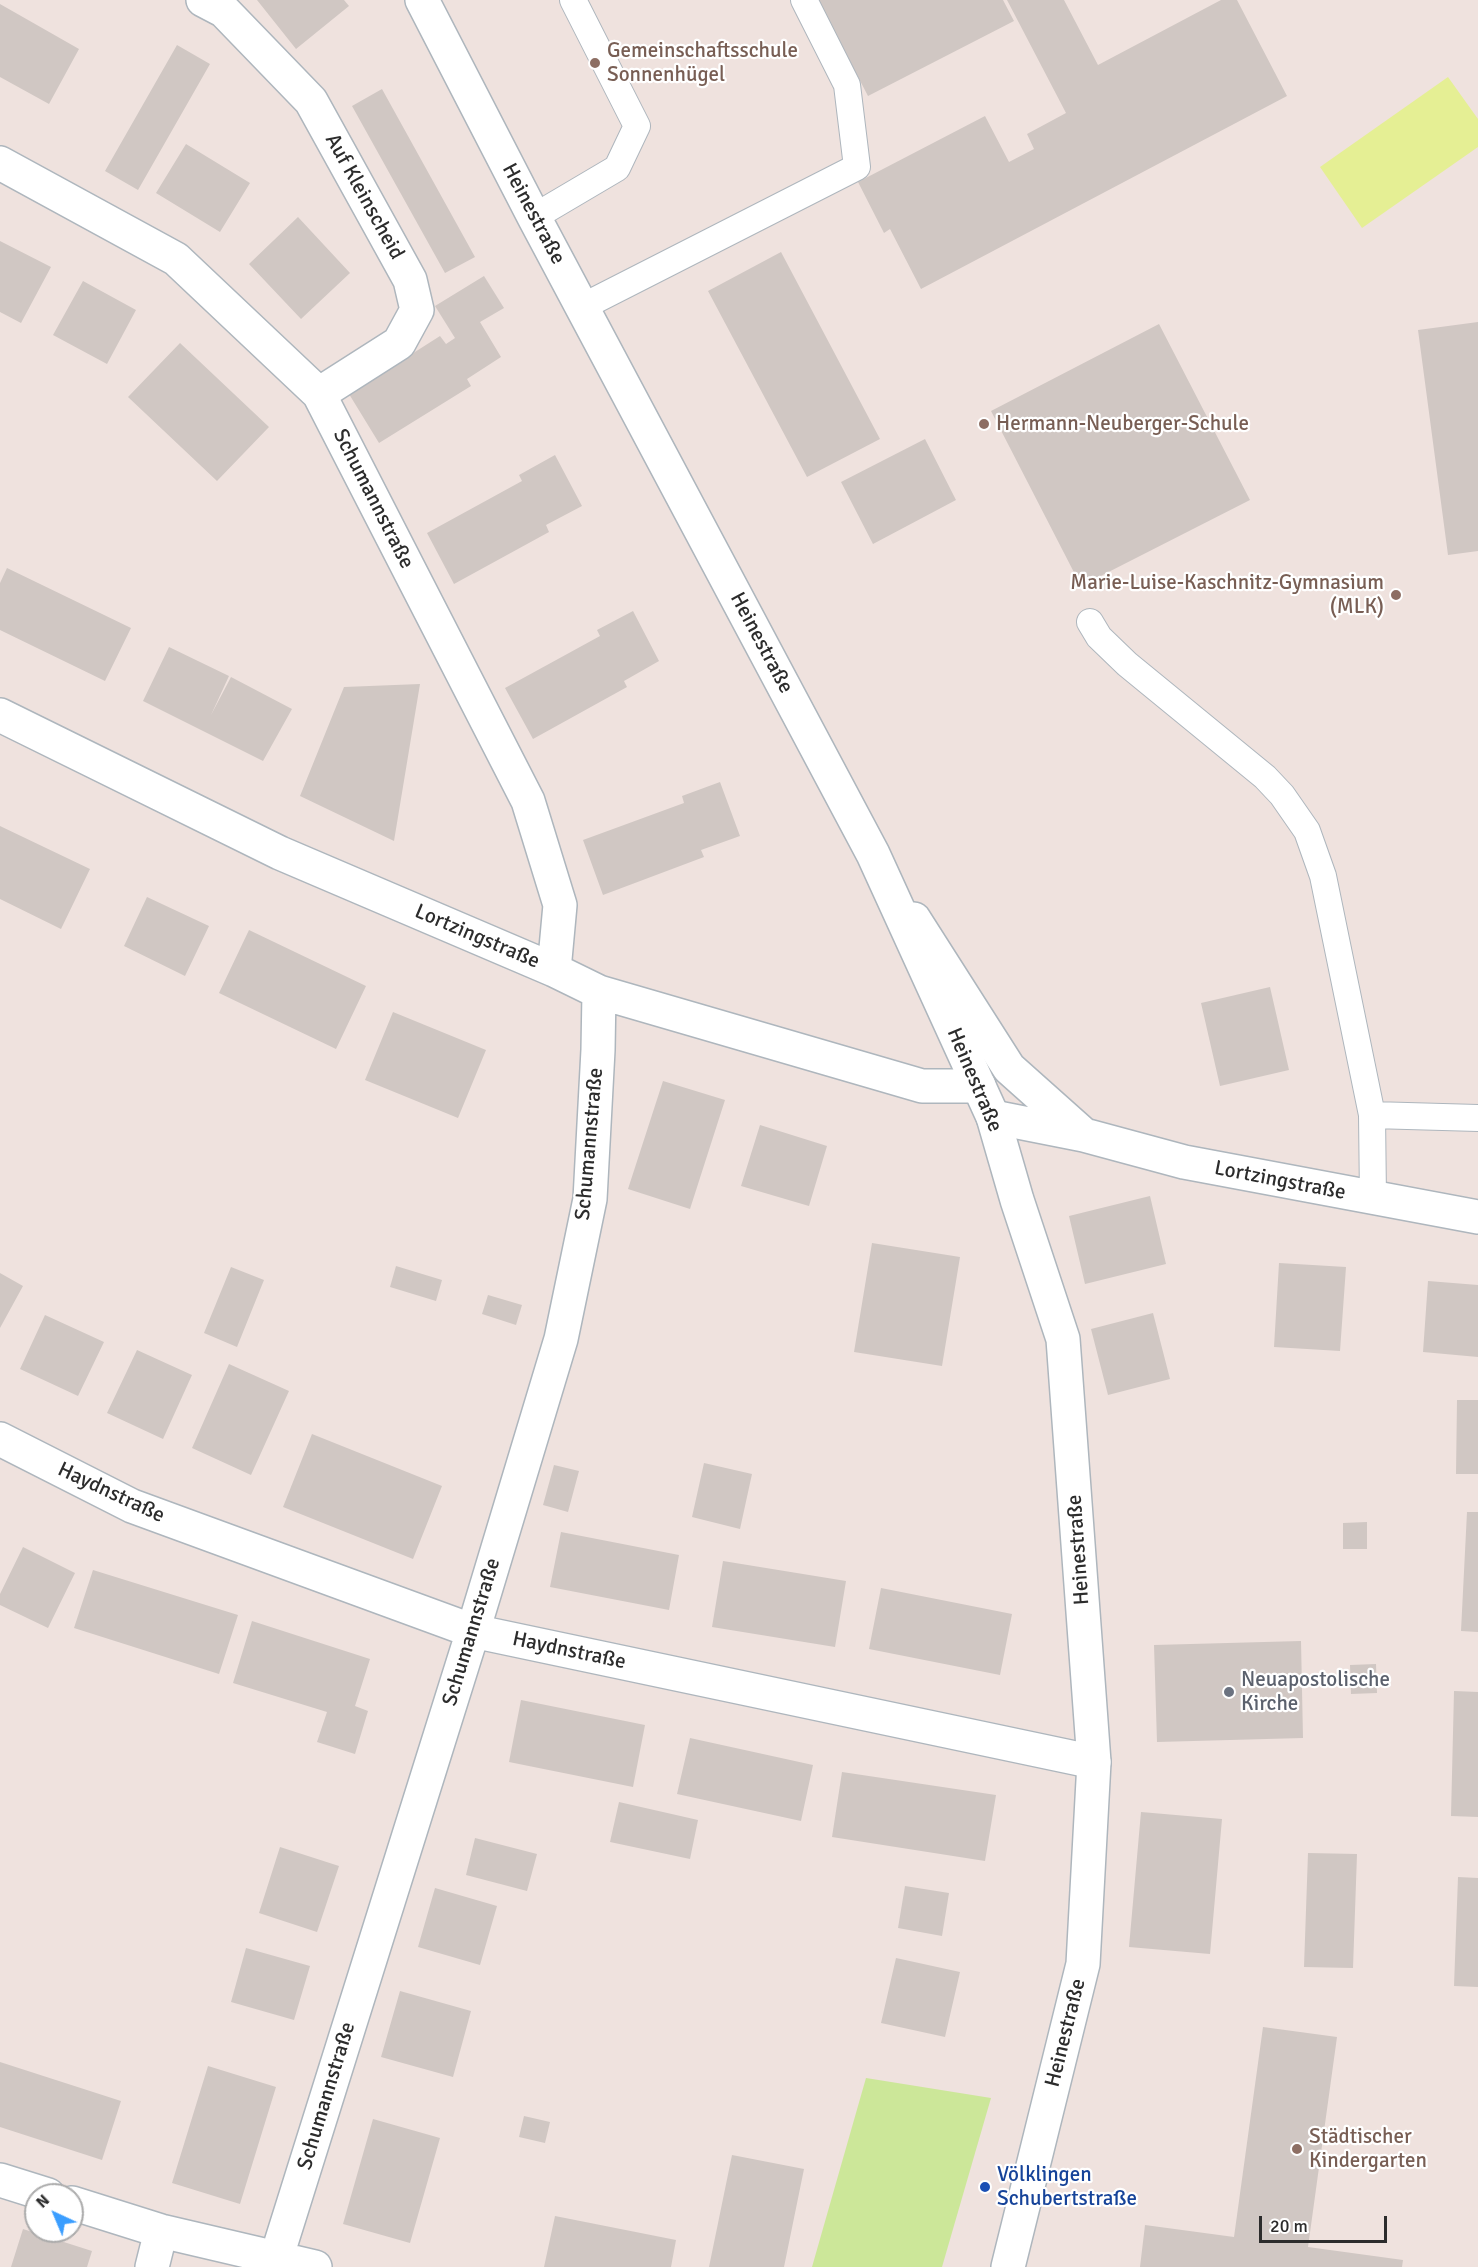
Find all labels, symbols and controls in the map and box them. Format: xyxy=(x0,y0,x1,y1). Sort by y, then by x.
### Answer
place label: Gemeinschaftsschule Sonnenhügel xyxy=(607,38,798,88)
marker: Gemeinschaftsschule Sonnenhügel xyxy=(588,56,602,70)
street label: Auf Kleinscheid xyxy=(319,130,409,264)
street label: Heinestraße xyxy=(496,159,570,269)
place label: Hermann-Neuberger-Schule xyxy=(996,411,1249,437)
marker: Hermann-Neuberger-Schule xyxy=(977,417,991,431)
street label: Schumannstraße xyxy=(327,425,419,573)
place label: Marie-Luise-Kaschnitz-Gymnasium (MLK) xyxy=(1070,570,1384,620)
street label: Heinestraße xyxy=(724,588,798,698)
marker: Marie-Luise-Kaschnitz-Gymnasium (MLK) xyxy=(1389,588,1403,602)
street label: Lortzingstraße xyxy=(411,899,543,975)
street label: Heinestraße xyxy=(941,1024,1007,1136)
street label: Schumannstraße xyxy=(571,1067,609,1221)
street label: Lortzingstraße xyxy=(1212,1156,1348,1206)
street label: Haydnstraße xyxy=(53,1457,169,1529)
street label: Heinestraße xyxy=(1063,1494,1095,1606)
street label: Schumannstraße xyxy=(438,1555,506,1709)
street label: Haydnstraße xyxy=(510,1627,628,1675)
place label: Neuapostolische Kirche xyxy=(1241,1667,1390,1717)
marker: Neuapostolische Kirche xyxy=(1222,1685,1236,1699)
street label: Heinestraße xyxy=(1040,1976,1092,2090)
street label: Schumannstraße xyxy=(293,2019,361,2173)
place label: Städtischer Kindergarten xyxy=(1309,2124,1427,2174)
marker: Städtischer Kindergarten xyxy=(1290,2142,1304,2156)
place label: Völklingen Schubertstraße xyxy=(997,2162,1137,2212)
marker: Völklingen Schubertstraße xyxy=(978,2180,992,2194)
north arrow xyxy=(24,2183,84,2243)
text: N xyxy=(32,2190,54,2213)
scale bar xyxy=(1262,2204,1390,2242)
text: 20 m xyxy=(1270,2215,1308,2237)

